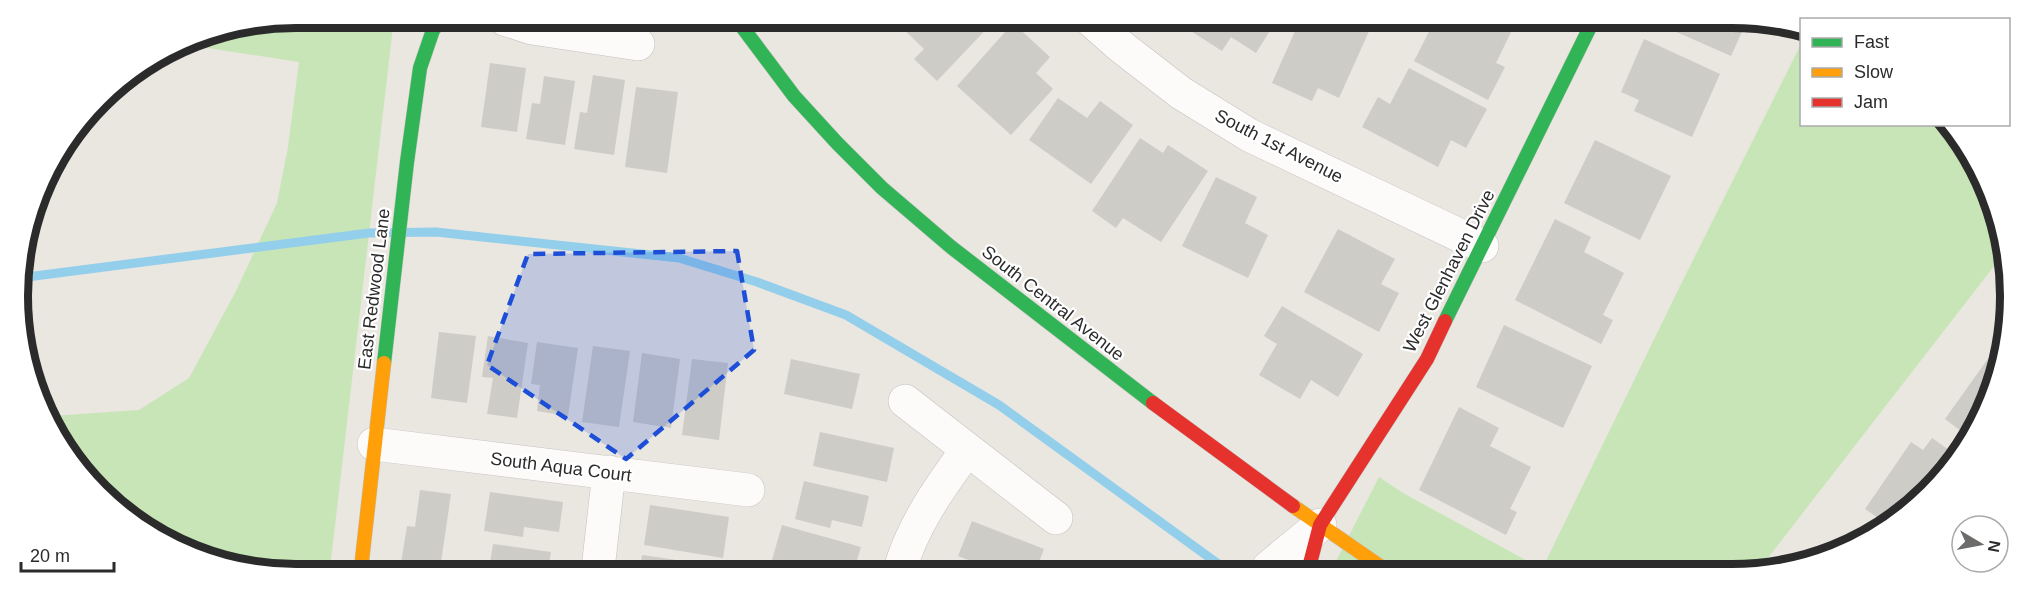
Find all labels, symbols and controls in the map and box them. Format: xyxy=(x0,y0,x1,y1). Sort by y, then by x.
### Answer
legend xyxy=(1800,18,2010,126)
text: Fast xyxy=(1854,32,1889,52)
text: Slow xyxy=(1854,62,1894,82)
text: Jam xyxy=(1854,92,1888,112)
street label: South 1st Avenue xyxy=(1212,105,1346,187)
street label: West Glenhaven Drive xyxy=(1399,186,1499,356)
street label: East Redwood Lane xyxy=(354,207,394,371)
street label: South Central Avenue xyxy=(978,241,1128,365)
street label: South Aqua Court xyxy=(489,448,633,486)
north arrow xyxy=(1950,514,2010,574)
scale bar xyxy=(21,535,114,573)
text: N xyxy=(1985,539,2004,554)
text: 20 m xyxy=(30,546,70,566)

